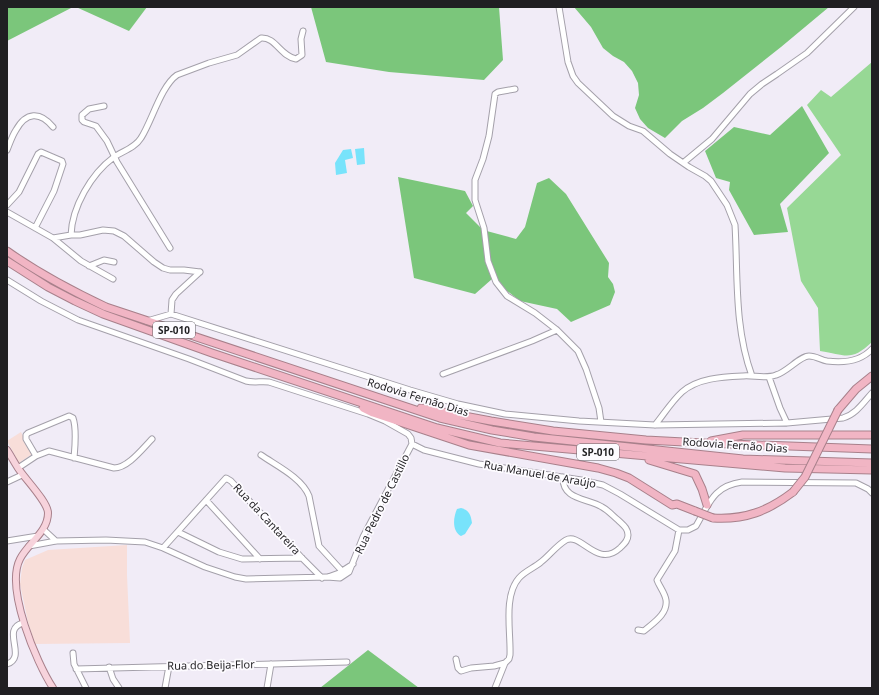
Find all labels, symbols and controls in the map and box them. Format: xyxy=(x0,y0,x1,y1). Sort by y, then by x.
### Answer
road number: SP-010 xyxy=(153,322,195,338)
street label: Rodovia Fernão Dias xyxy=(366,374,471,419)
street label: Rodovia Fernão Dias xyxy=(682,433,788,456)
road number: SP-010 xyxy=(577,444,619,460)
street label: Rua Pedro de Castillo xyxy=(351,451,412,556)
street label: Rua Manuel de Araújo xyxy=(483,456,598,491)
street label: Rua da Cantareira xyxy=(230,480,304,558)
street label: Rua do Beija-Flor xyxy=(167,656,255,673)

